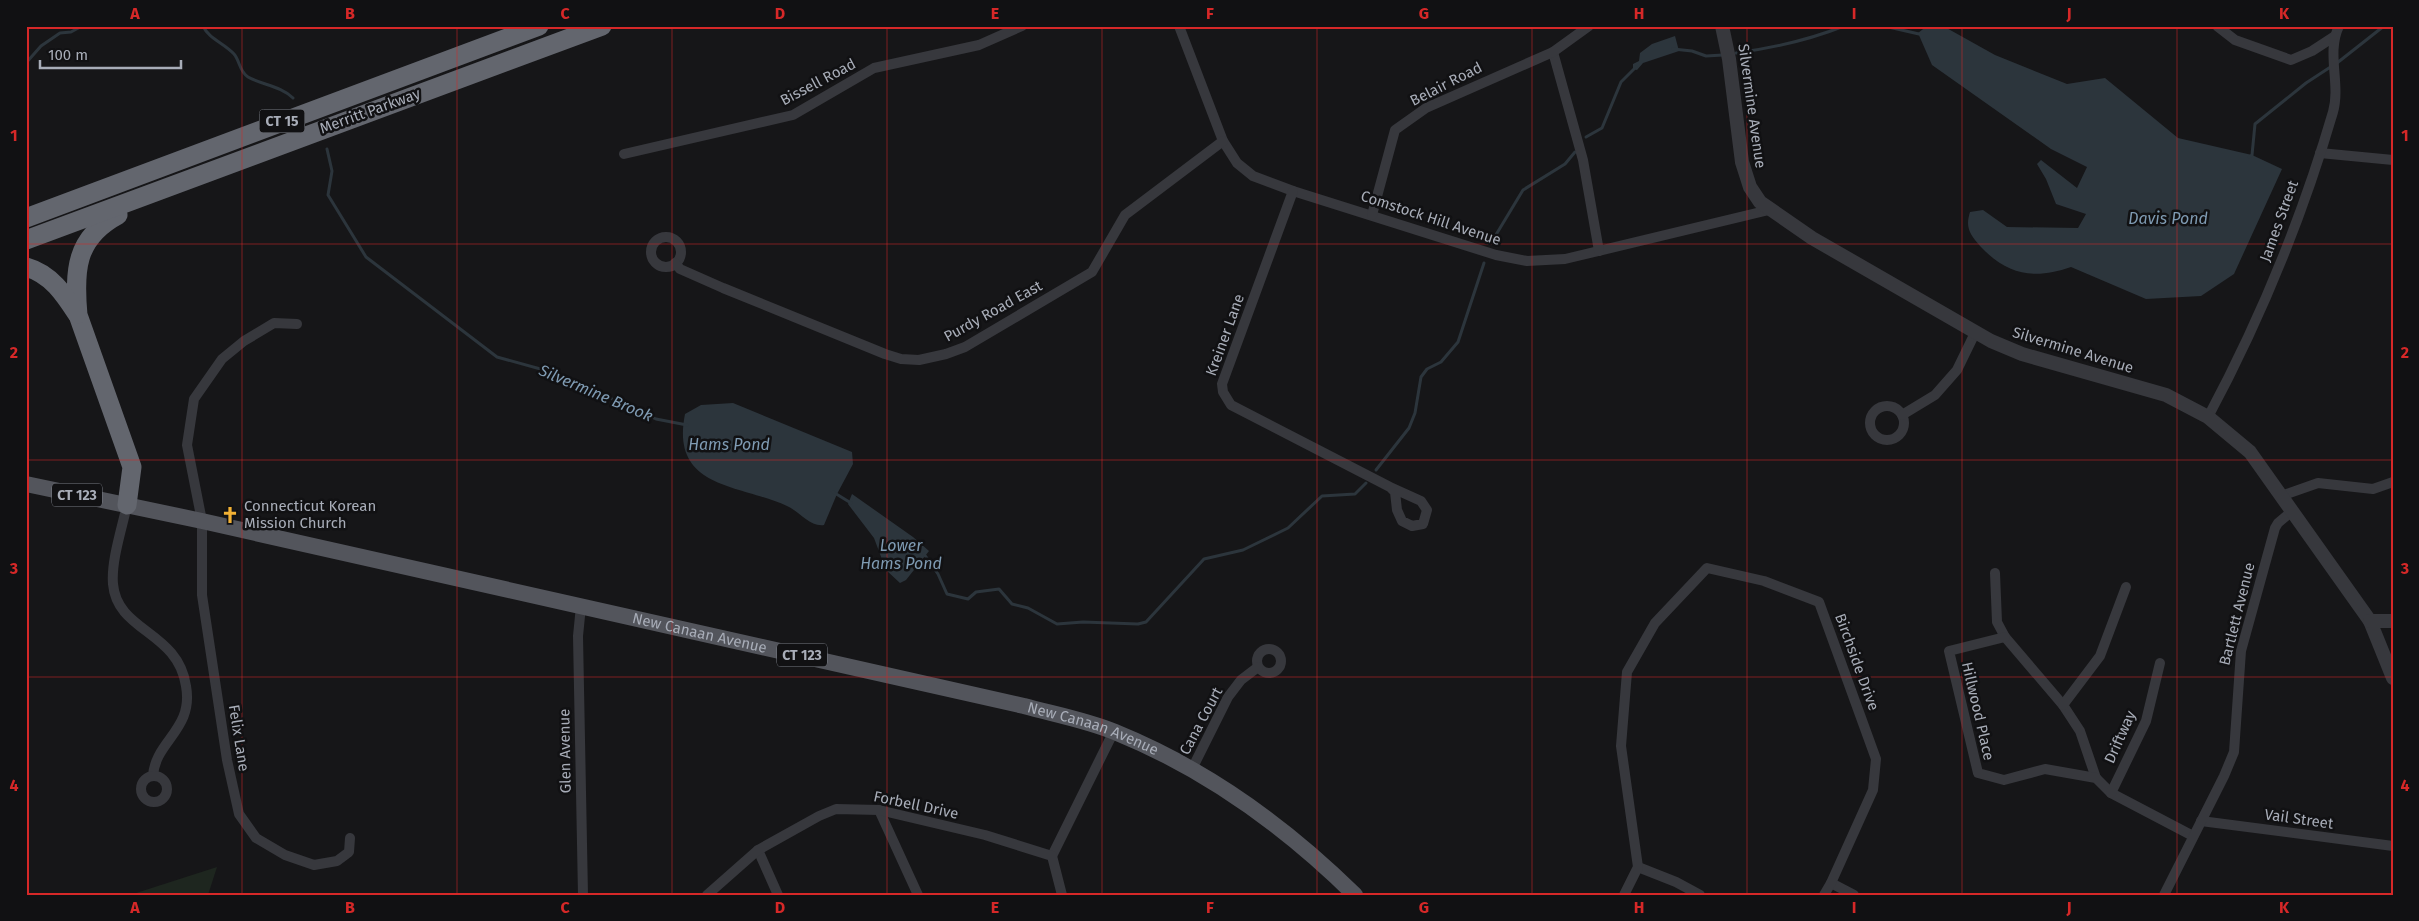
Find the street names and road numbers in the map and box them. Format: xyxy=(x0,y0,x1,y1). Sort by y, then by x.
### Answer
street label: Silvermine Avenue xyxy=(1734,42,1770,170)
street label: Bissell Road xyxy=(777,55,859,109)
street label: Belair Road xyxy=(1407,58,1485,110)
street label: Merritt Parkway xyxy=(317,84,423,138)
road number: CT 15 xyxy=(260,110,304,132)
street label: James Street xyxy=(2256,177,2302,264)
street label: Comstock Hill Avenue xyxy=(1359,187,1503,249)
street label: Purdy Road East xyxy=(941,276,1046,345)
street label: Kreiner Lane xyxy=(1202,292,1248,378)
street label: Silvermine Avenue xyxy=(2010,323,2136,377)
road number: CT 123 xyxy=(52,484,102,506)
street label: Bartlett Avenue xyxy=(2216,561,2258,667)
street label: New Canaan Avenue xyxy=(631,609,769,657)
street label: Birchside Drive xyxy=(1831,611,1883,713)
road number: CT 123 xyxy=(777,644,827,666)
street label: Hillwood Place xyxy=(1958,660,1998,762)
street label: Cana Court xyxy=(1176,684,1227,758)
street label: New Canaan Avenue xyxy=(1025,698,1161,759)
street label: Felix Lane xyxy=(225,703,253,773)
street label: Driftway xyxy=(2100,707,2140,766)
street label: Glen Avenue xyxy=(555,709,575,793)
street label: Forbell Drive xyxy=(872,787,960,823)
street label: Vail Street xyxy=(2263,805,2335,833)

